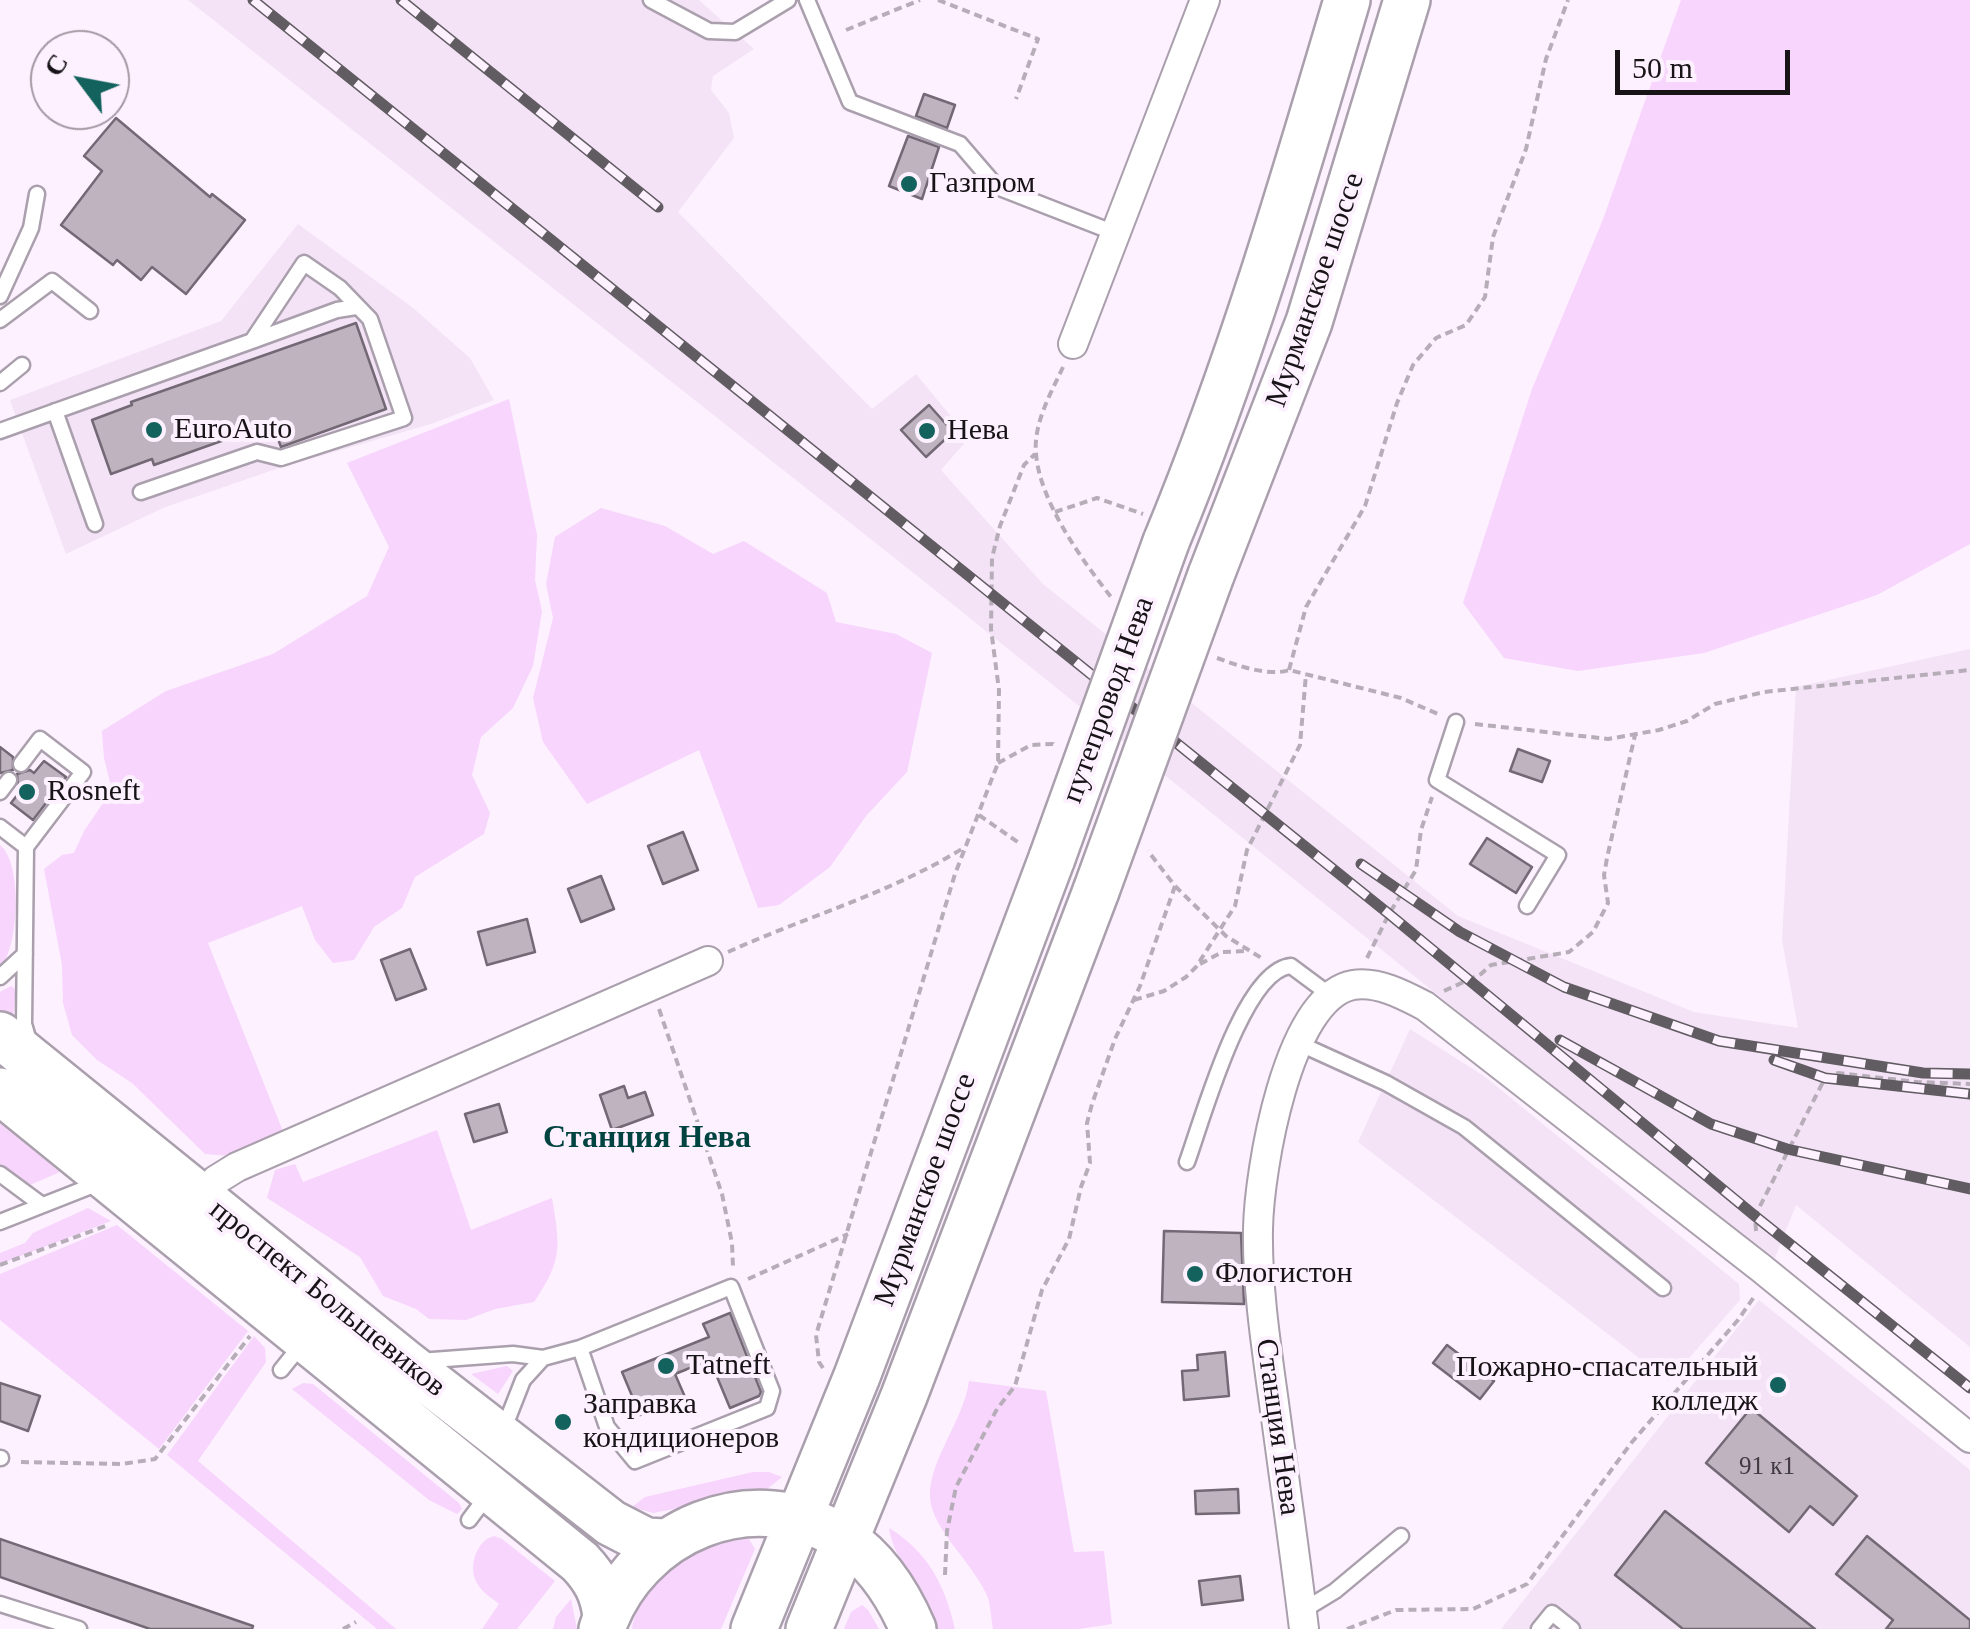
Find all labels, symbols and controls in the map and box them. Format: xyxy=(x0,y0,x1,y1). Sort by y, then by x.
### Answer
north arrow xyxy=(30,30,130,130)
scale bar xyxy=(1620,30,1795,92)
text: С xyxy=(37,48,74,82)
text: 50 m xyxy=(1632,51,1693,84)
place label: Газпром xyxy=(929,166,1035,202)
street label: Мурманское шоссе xyxy=(1259,168,1373,412)
marker: Газпром xyxy=(898,173,920,195)
place label: EuroAuto xyxy=(174,412,292,448)
place label: Нева xyxy=(947,413,1009,449)
marker: EuroAuto xyxy=(143,419,165,441)
marker: Нева xyxy=(916,420,938,442)
street label: путепровод Нева xyxy=(1055,592,1163,808)
place label: Rosneft xyxy=(47,774,140,810)
marker: Rosneft xyxy=(16,781,38,803)
street label: Мурманское шоссе xyxy=(867,1069,985,1311)
district label: Станция Нева xyxy=(543,1120,751,1158)
street label: проспект Большевиков xyxy=(202,1193,452,1405)
place label: Флогистон xyxy=(1215,1256,1353,1292)
marker: Флогистон xyxy=(1184,1263,1206,1285)
street label: Станция Нева xyxy=(1247,1336,1307,1518)
place label: Tatneft xyxy=(686,1348,771,1384)
place label: Пожарно-спасательный колледж xyxy=(1456,1350,1758,1420)
marker: Tatneft xyxy=(655,1355,677,1377)
marker: Пожарно-спасательный колледж xyxy=(1767,1374,1789,1396)
place label: Заправка кондиционеров xyxy=(583,1387,779,1458)
marker: Заправка кондиционеров xyxy=(552,1411,574,1433)
house number: 91 к1 xyxy=(1739,1452,1795,1482)

